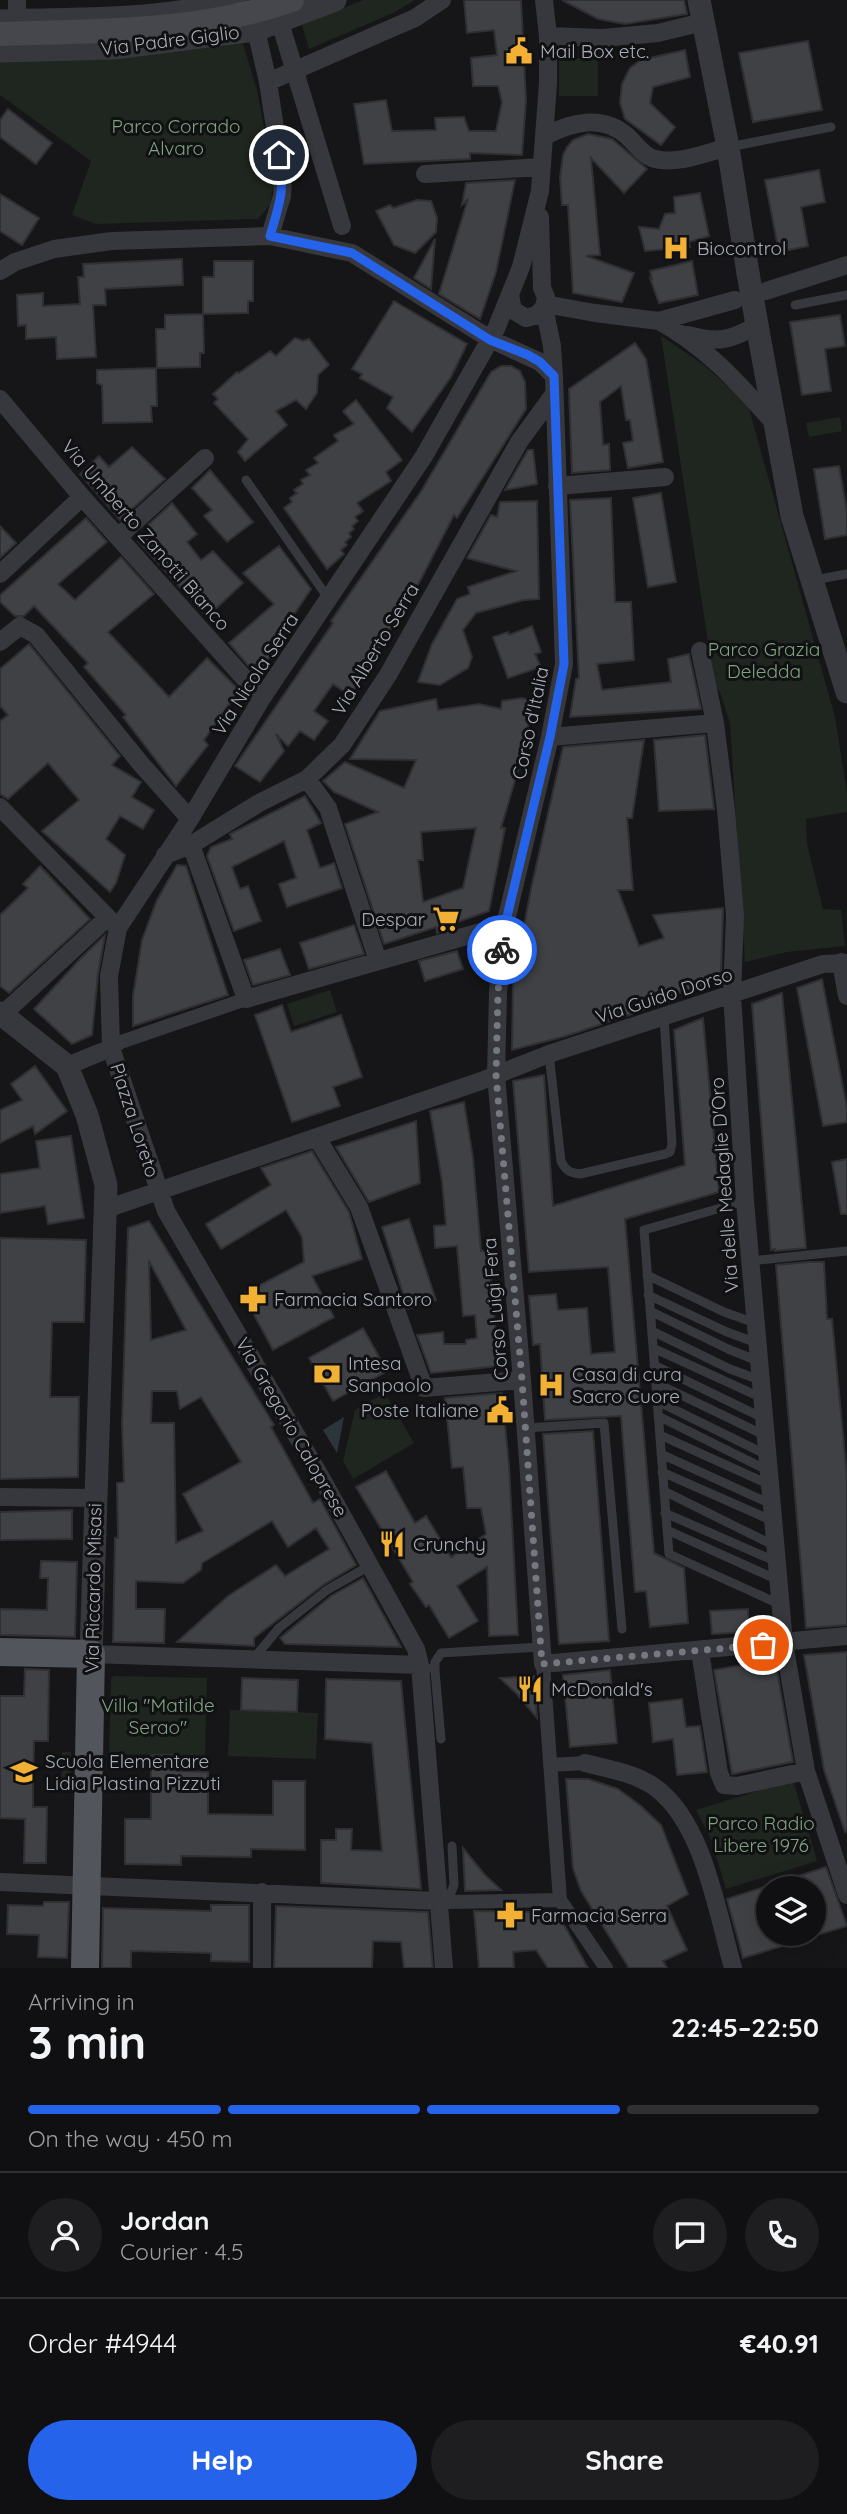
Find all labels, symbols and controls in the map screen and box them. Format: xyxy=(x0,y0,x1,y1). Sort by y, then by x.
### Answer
street label: Via Padre Giglio xyxy=(99,20,241,60)
public building icon: Mail Box etc. xyxy=(504,36,534,66)
place label: Mail Box etc. xyxy=(540,39,649,63)
park label: Parco Corrado Alvaro xyxy=(112,114,240,160)
pin xyxy=(249,125,309,185)
icon: home xyxy=(260,136,298,174)
hospital icon: Biocontrol xyxy=(661,233,691,263)
place label: Biocontrol xyxy=(697,236,786,260)
street label: Via Umberto Zanotti Bianco xyxy=(56,435,236,635)
street label: Via Alberto Serra xyxy=(326,579,424,719)
street label: Via Nicola Serra xyxy=(207,608,303,740)
park label: Parco Grazia Deledda xyxy=(708,637,820,683)
street label: Corso d'Italia xyxy=(506,664,554,782)
supermarket icon: Despar xyxy=(431,904,461,934)
place label: Despar xyxy=(361,907,426,931)
courier xyxy=(467,915,537,985)
icon: bike xyxy=(483,931,521,969)
street label: Via Guido Dorso xyxy=(592,962,736,1028)
street label: Piazza Loreto xyxy=(105,1060,165,1180)
street label: Via delle Medaglie D'Oro xyxy=(704,1076,744,1294)
street label: Corso Luigi Fera xyxy=(477,1237,513,1381)
pharmacy icon: Farmacia Santoro xyxy=(238,1284,268,1314)
place label: Farmacia Santoro xyxy=(274,1287,432,1311)
street label: Via Gregorio Caloprese xyxy=(231,1333,353,1521)
place label: Intesa Sanpaolo xyxy=(348,1351,431,1397)
bank icon: Intesa Sanpaolo xyxy=(312,1359,342,1389)
place label: Casa di cura Sacro Cuore xyxy=(572,1362,682,1408)
hospital icon: Casa di cura Sacro Cuore xyxy=(536,1370,566,1400)
public building icon: Poste Italiane xyxy=(485,1395,515,1425)
place label: Poste Italiane xyxy=(361,1398,479,1422)
street label: Via Riccardo Misasi xyxy=(80,1503,106,1673)
restaurant icon: Crunchy xyxy=(377,1529,407,1559)
place label: Crunchy xyxy=(413,1532,486,1556)
pin xyxy=(733,1615,793,1675)
icon: bag xyxy=(744,1626,782,1664)
restaurant icon: McDonald's xyxy=(515,1674,545,1704)
place label: McDonald's xyxy=(551,1677,653,1701)
park label: Villa "Matilde Serao" xyxy=(101,1693,215,1739)
place label: Scuola Elementare Lidia Plastina Pizzuti xyxy=(45,1749,221,1795)
school or university icon: Scuola Elementare Lidia Plastina Pizzuti xyxy=(9,1757,39,1787)
park label: Parco Radio Libere 1976 xyxy=(707,1811,815,1857)
map controls xyxy=(756,1876,826,1946)
button: layers xyxy=(756,1876,826,1946)
pharmacy icon: Farmacia Serra xyxy=(495,1900,525,1930)
place label: Farmacia Serra xyxy=(531,1903,667,1927)
text: Arriving in xyxy=(28,1987,135,2016)
text: 22:45–22:50 xyxy=(671,2011,819,2044)
text: 3 min xyxy=(28,2013,146,2071)
text: On the way · 450 m xyxy=(28,2124,233,2153)
button: person xyxy=(28,2198,102,2272)
button: chat xyxy=(653,2198,727,2272)
button: phone xyxy=(745,2198,819,2272)
text: Jordan xyxy=(120,2204,209,2237)
text: Courier · 4.5 xyxy=(120,2237,244,2266)
text: Order #4944 xyxy=(28,2327,177,2360)
text: €40.91 xyxy=(740,2327,819,2360)
button: Help xyxy=(28,2420,417,2500)
button: Share xyxy=(431,2420,819,2500)

